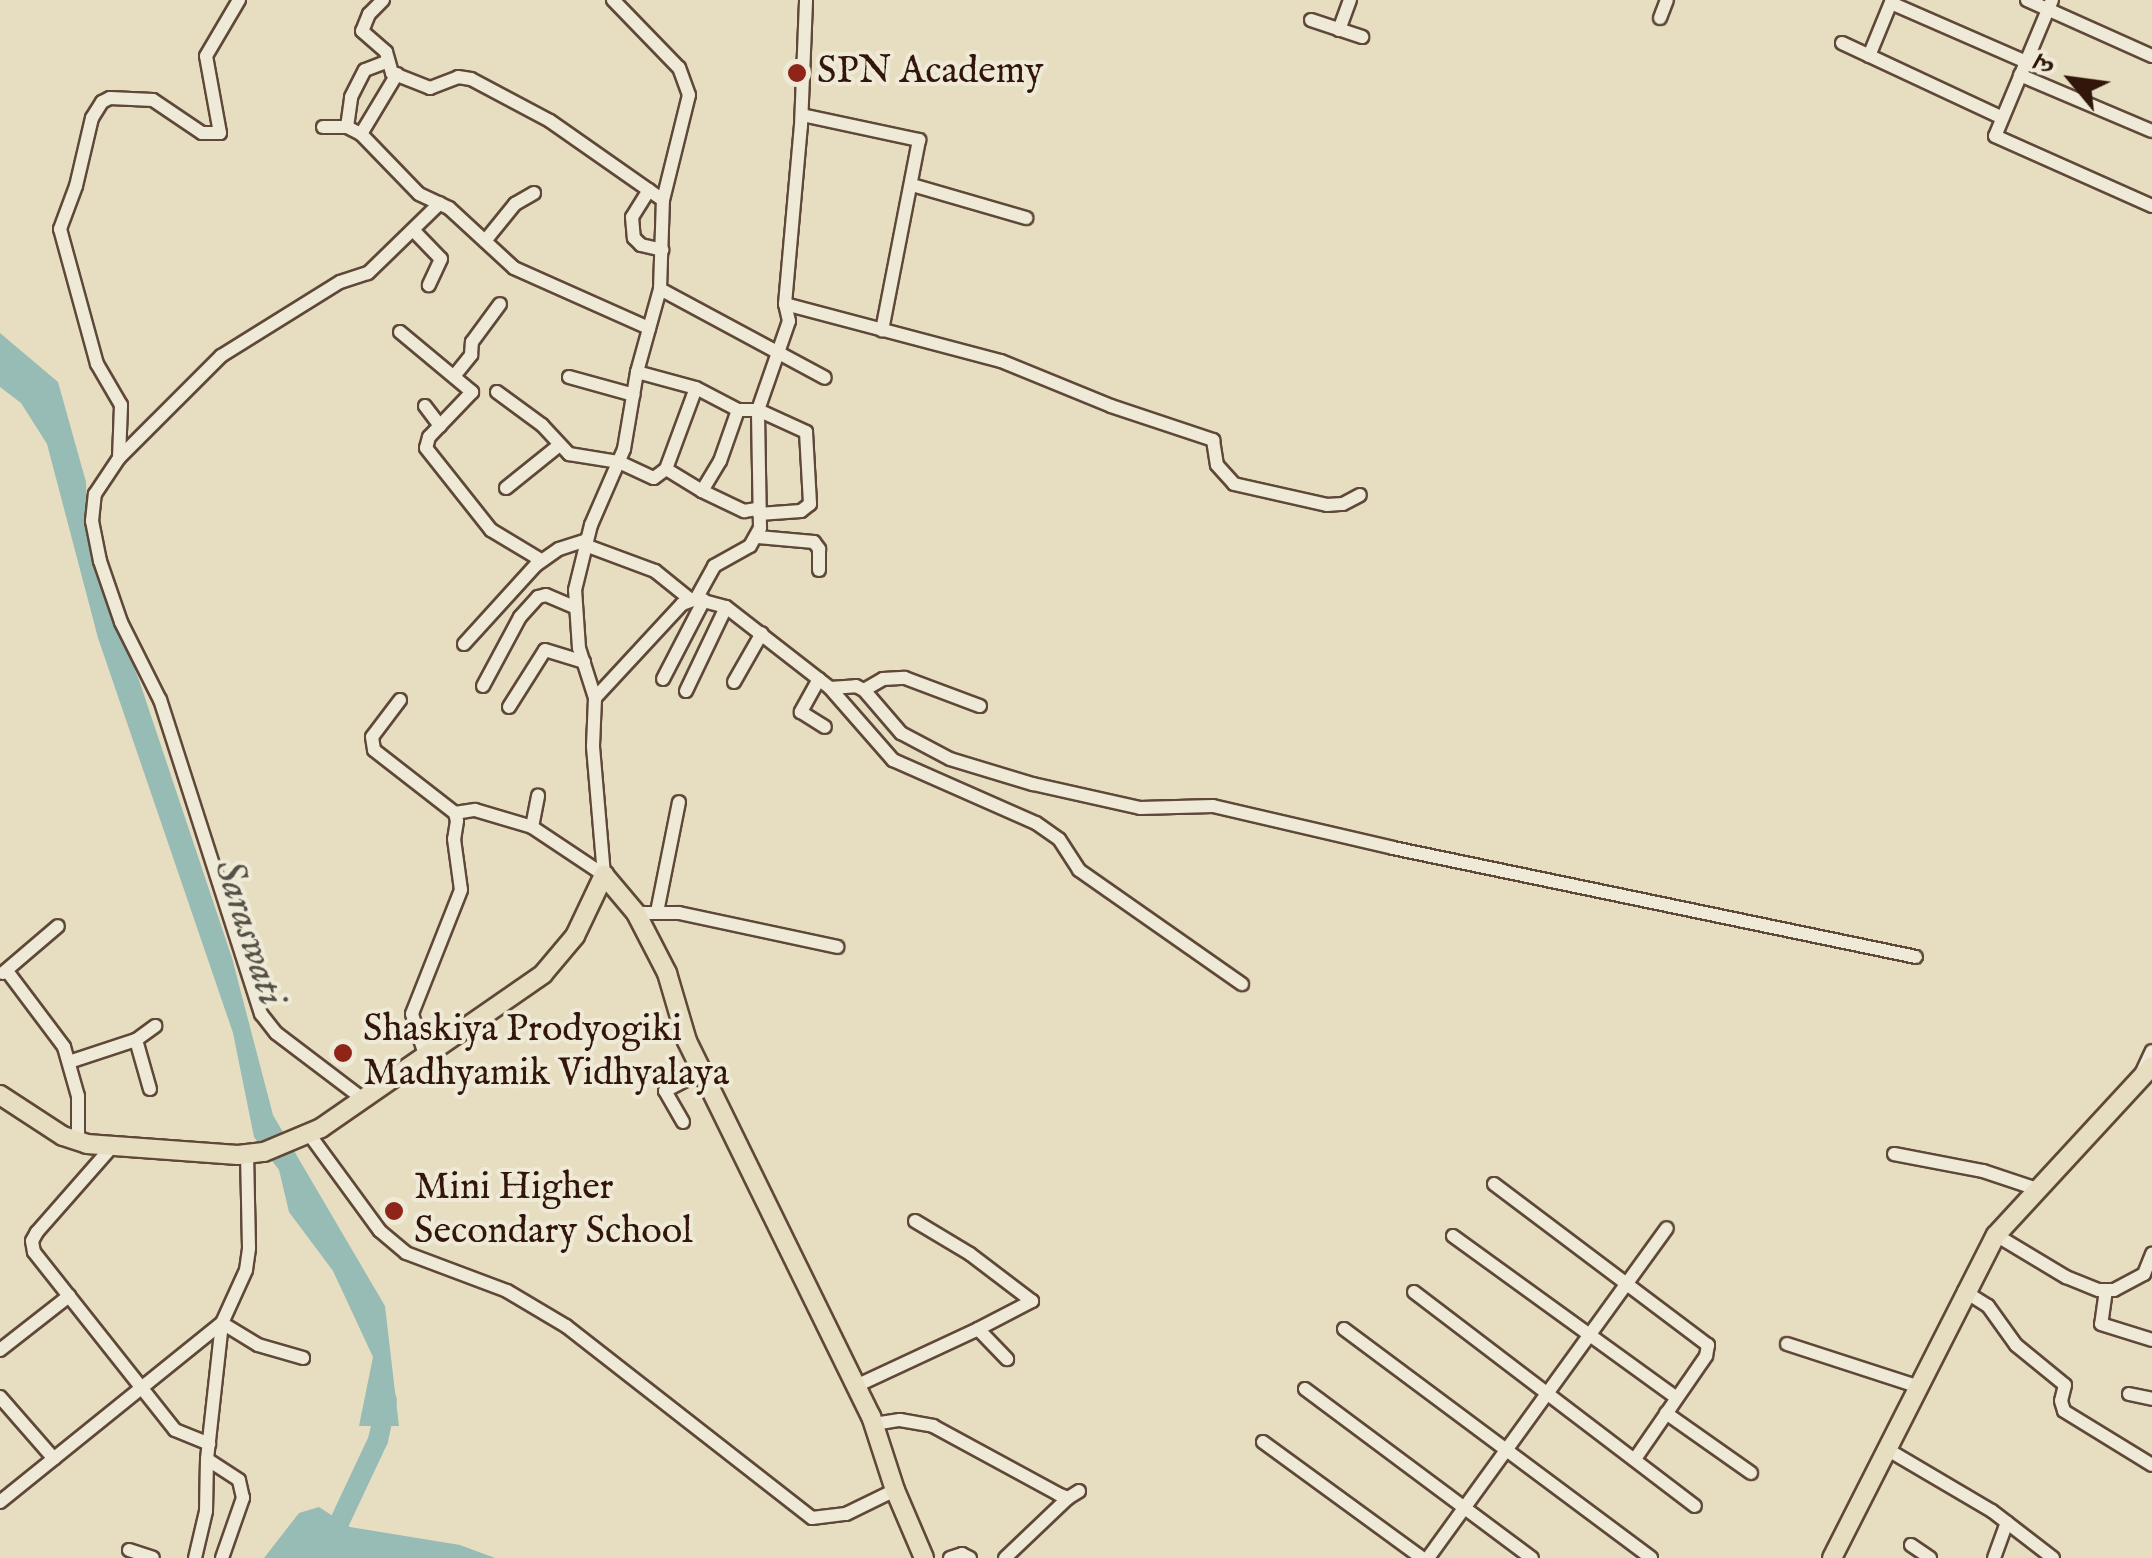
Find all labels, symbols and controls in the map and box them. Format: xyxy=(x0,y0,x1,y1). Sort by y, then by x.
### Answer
north arrow xyxy=(2022,30,2122,130)
place label: SPN Academy xyxy=(817,50,1043,96)
text: उ xyxy=(2027,50,2064,80)
marker: SPN Academy xyxy=(786,62,808,84)
water label: Saraswati xyxy=(202,854,294,1012)
place label: Shaskiya Prodyogiki Madhyamik Vidhyalaya xyxy=(363,1008,729,1098)
marker: Shaskiya Prodyogiki Madhyamik Vidhyalaya xyxy=(332,1042,354,1064)
place label: Mini Higher Secondary School xyxy=(414,1166,693,1256)
marker: Mini Higher Secondary School xyxy=(383,1200,405,1222)

